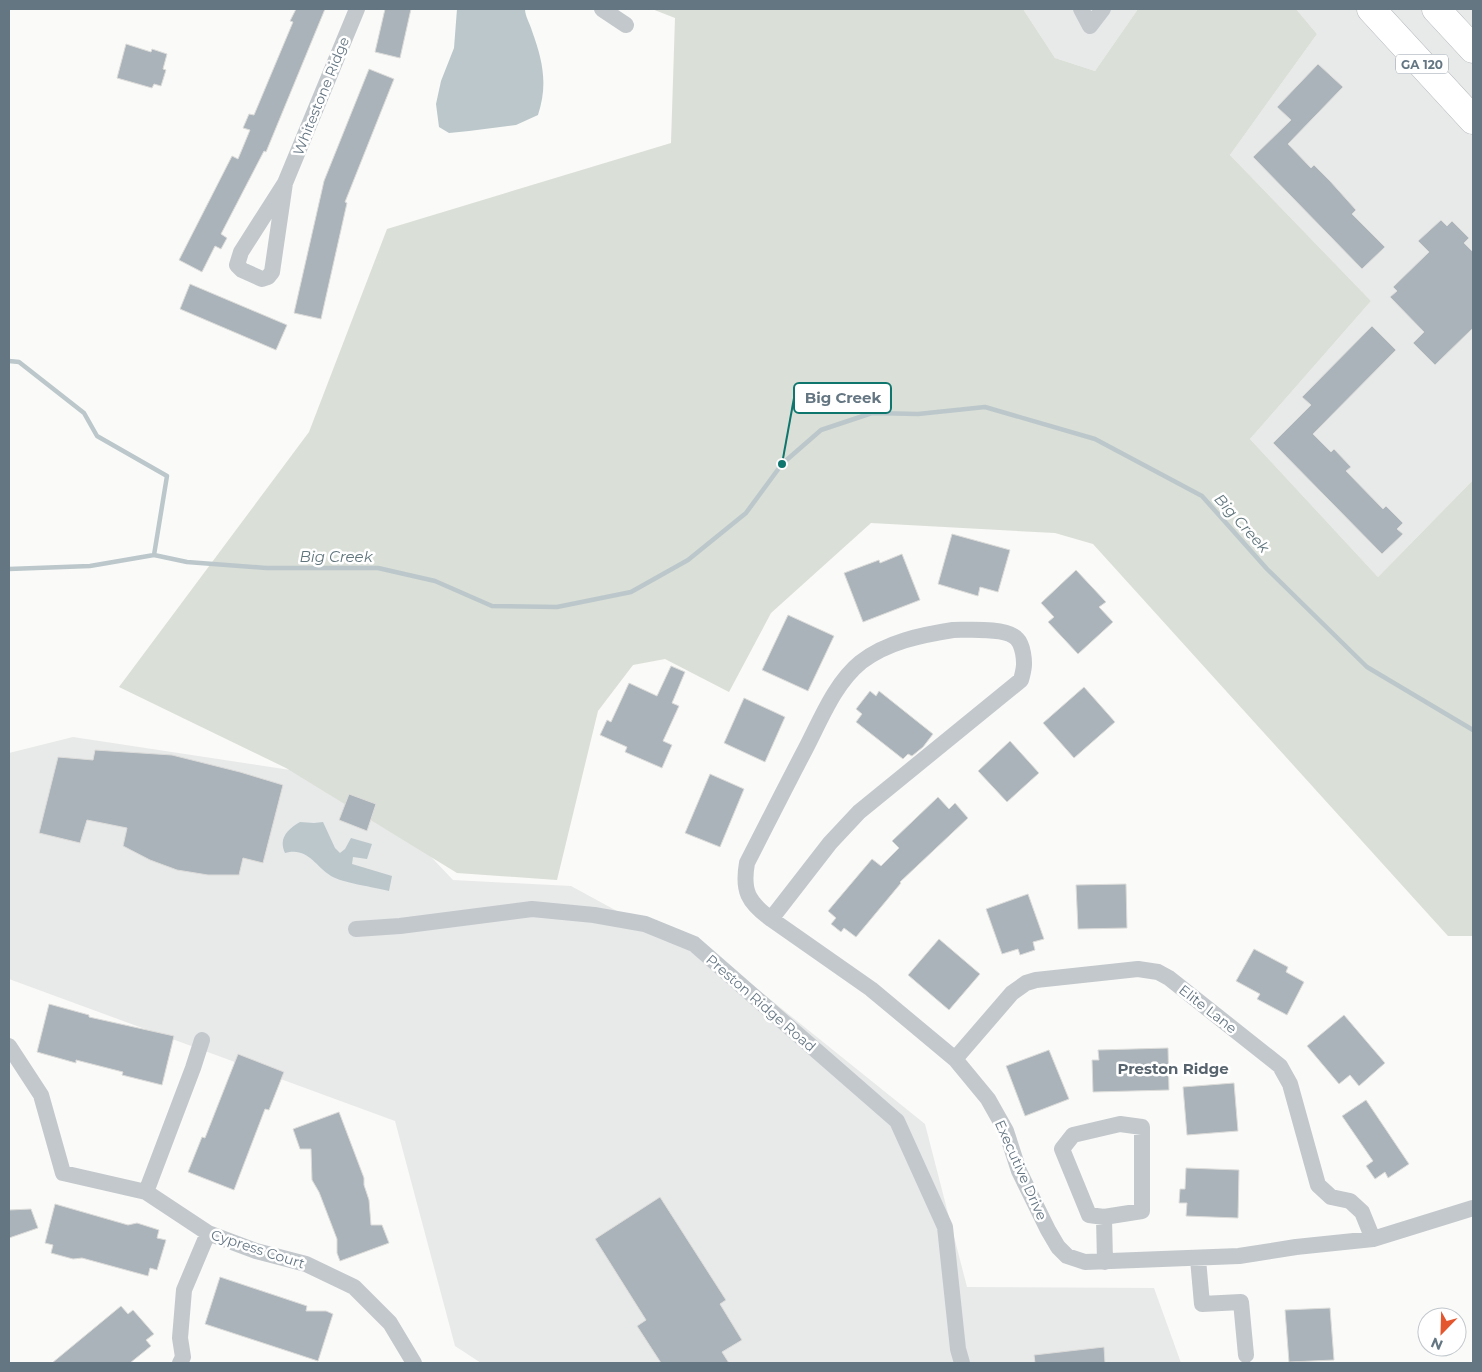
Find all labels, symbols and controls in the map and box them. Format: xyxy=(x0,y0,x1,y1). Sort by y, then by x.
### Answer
street label: Whitestone Ridge xyxy=(289,34,353,158)
road number: GA 120 xyxy=(1396,54,1448,74)
callout: Big Creek xyxy=(794,383,891,413)
text: Big Creek xyxy=(805,388,882,407)
water label: Big Creek xyxy=(1210,489,1274,557)
water label: Big Creek xyxy=(299,547,374,566)
street label: Preston Ridge Road xyxy=(702,950,820,1056)
street label: Elite Lane xyxy=(1175,981,1241,1037)
district label: Preston Ridge xyxy=(1117,1059,1229,1078)
street label: Executive Drive xyxy=(991,1117,1051,1223)
street label: Cypress Court xyxy=(209,1225,307,1273)
north arrow xyxy=(1417,1307,1467,1357)
text: N xyxy=(1428,1333,1446,1354)

